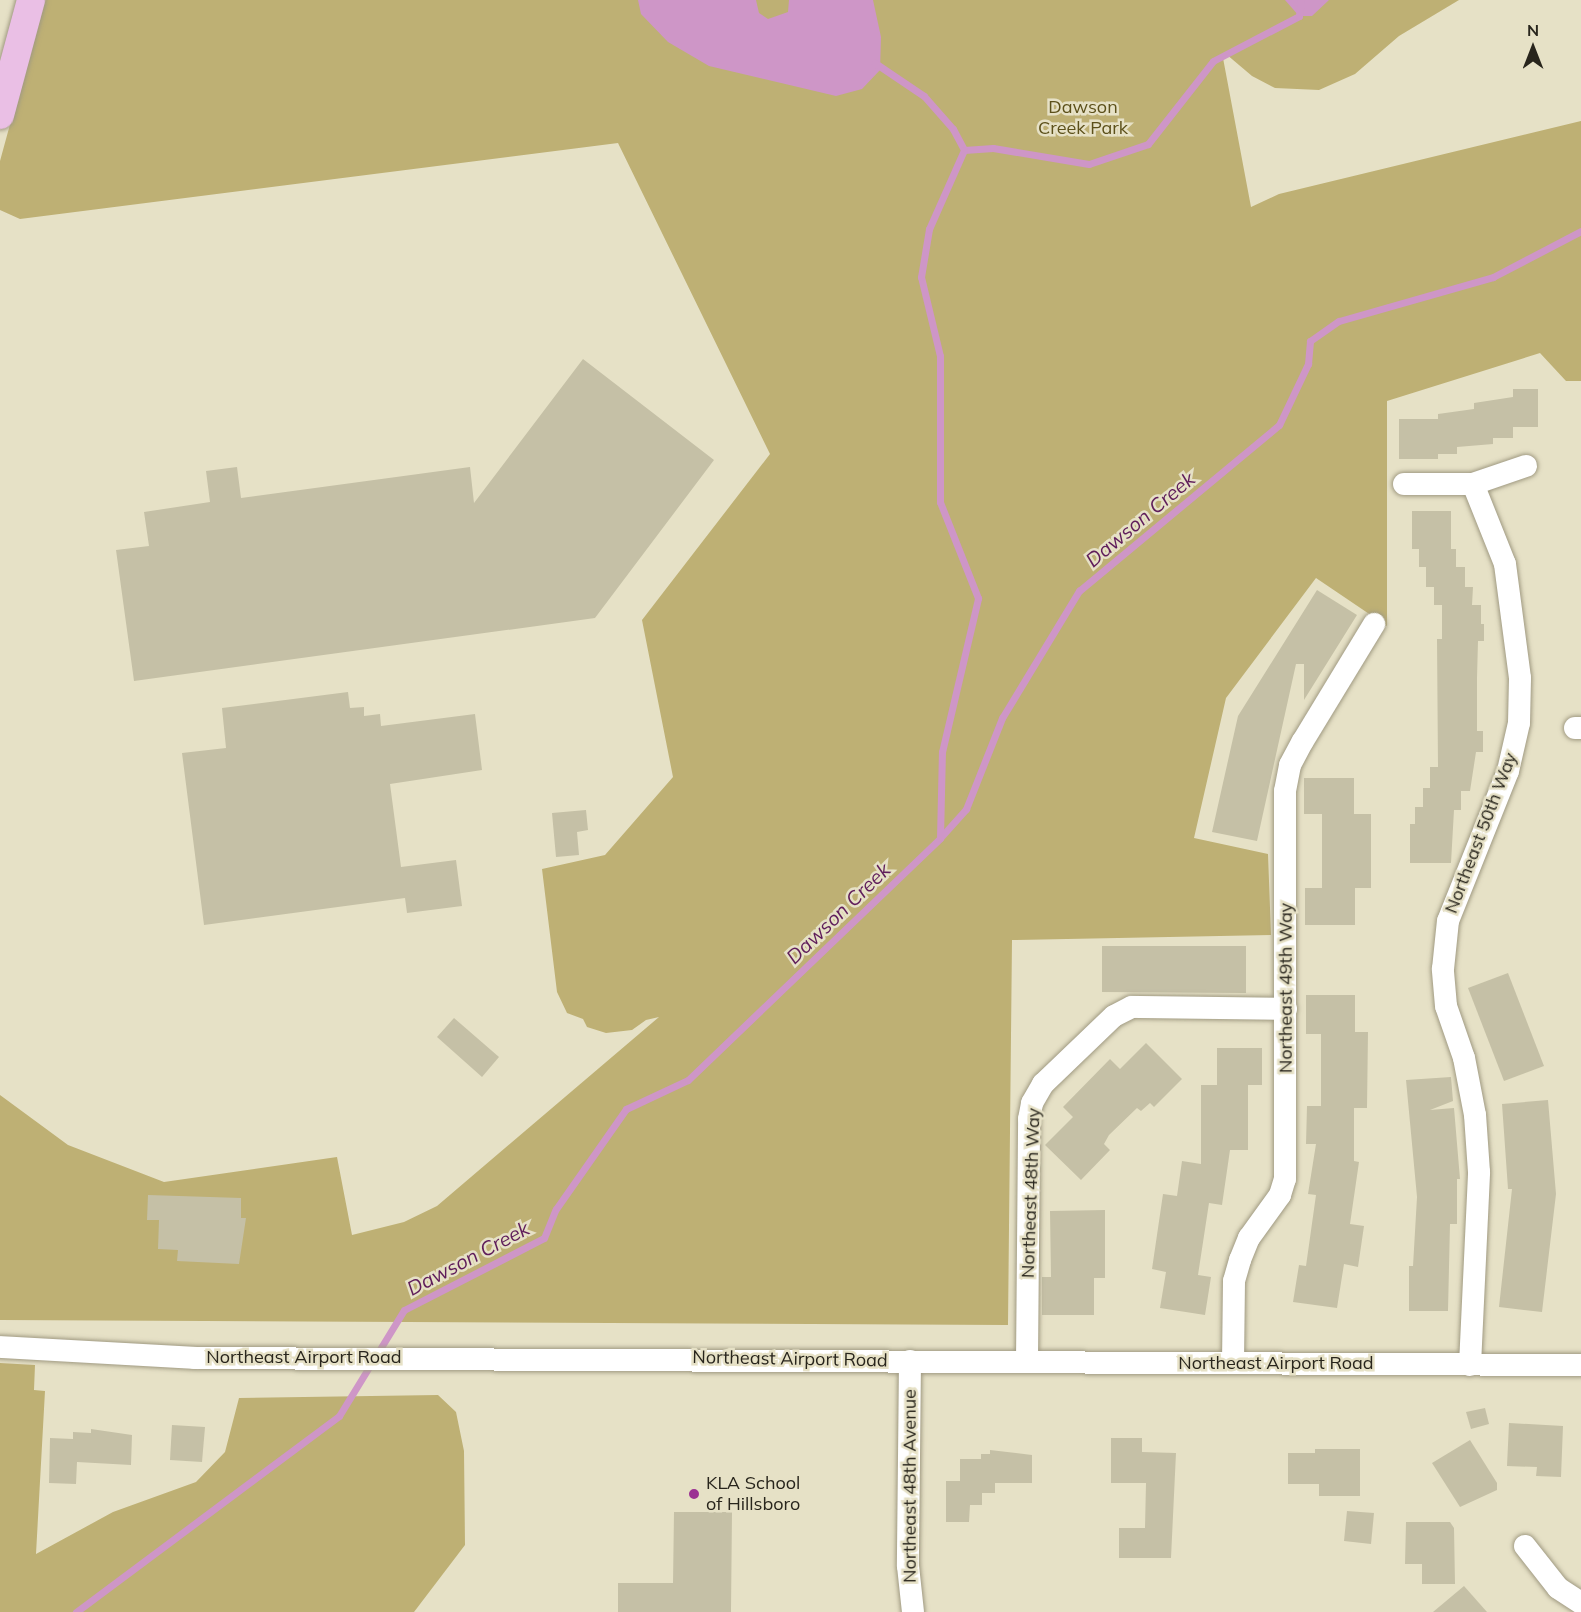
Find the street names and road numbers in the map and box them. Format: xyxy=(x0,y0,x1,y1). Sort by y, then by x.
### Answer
street label: Northeast 50th Way xyxy=(1440,750,1522,916)
street label: Northeast 49th Way xyxy=(1275,903,1297,1073)
street label: Northeast 48th Way xyxy=(1017,1107,1045,1279)
street label: Northeast Airport Road xyxy=(206,1346,402,1368)
street label: Northeast Airport Road xyxy=(692,1346,888,1372)
street label: Northeast Airport Road xyxy=(1178,1352,1374,1374)
street label: Northeast 48th Avenue xyxy=(899,1389,921,1583)

